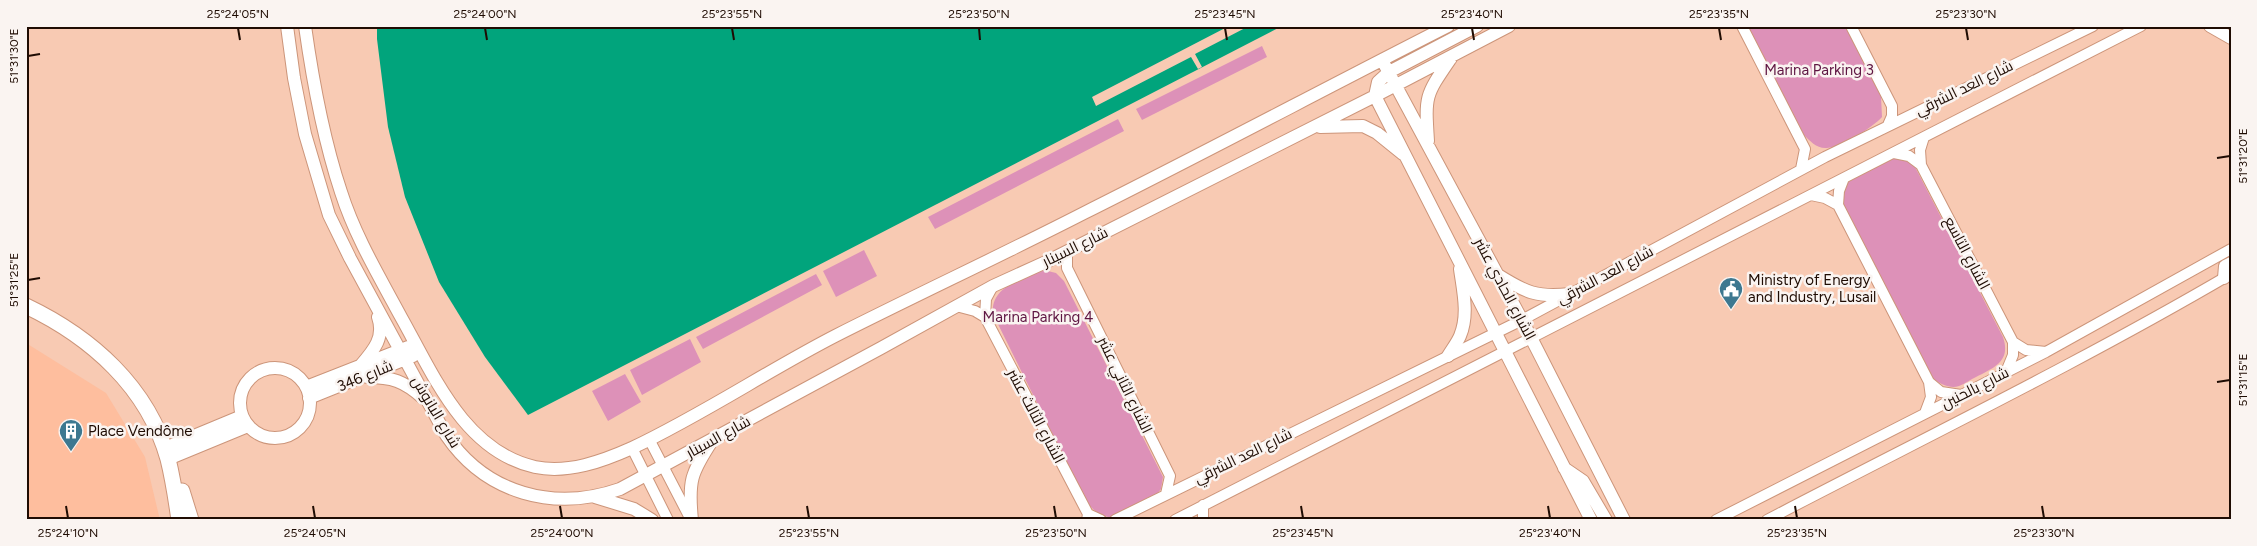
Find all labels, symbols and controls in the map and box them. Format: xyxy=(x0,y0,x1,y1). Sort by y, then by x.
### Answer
text: 25°24'05"N xyxy=(207,7,269,21)
text: 25°24'00"N xyxy=(453,7,517,21)
text: 25°23'55"N xyxy=(702,7,762,21)
text: 25°23'50"N xyxy=(948,7,1010,21)
text: 25°23'45"N xyxy=(1194,7,1256,21)
text: 25°23'40"N xyxy=(1441,7,1503,21)
text: 25°23'35"N xyxy=(1689,7,1749,21)
text: 25°23'30"N xyxy=(1935,7,1997,21)
text: 51°31'30"E xyxy=(7,28,21,84)
street label: شارع العد الشرقي xyxy=(1912,56,2017,122)
park label: Marina Parking 3 xyxy=(1764,61,1874,79)
text: 51°31'20"E xyxy=(2236,128,2250,184)
street label: الشارع التاسع xyxy=(1938,213,1994,294)
street label: شارع السينار xyxy=(1038,223,1112,273)
street label: الشارع الحادي عشر xyxy=(1467,234,1540,345)
street label: شارع العد الشرقي xyxy=(1554,242,1658,311)
text: 51°31'25"E xyxy=(7,253,21,307)
place label: Ministry of Energy and Industry, Lusail xyxy=(1748,271,1876,306)
public building icon: Ministry of Energy and Industry, Lusail xyxy=(1718,276,1744,310)
park label: Marina Parking 4 xyxy=(983,308,1093,326)
street label: الشارع الثاني عشر xyxy=(1091,333,1156,438)
text: 51°31'15"E xyxy=(2236,354,2250,406)
street label: شارع 346 xyxy=(334,357,396,397)
street label: شارع بالحنين xyxy=(1938,363,2013,415)
street label: الشارع الثالث عشر xyxy=(1001,365,1068,467)
street label: شارع البانوش xyxy=(406,373,464,452)
street label: شارع السينار xyxy=(682,412,754,464)
building icon: Place Vendôme xyxy=(58,418,84,452)
place label: Place Vendôme xyxy=(88,422,192,440)
street label: شارع العد الشرقي xyxy=(1191,424,1296,490)
text: 25°24'10"N xyxy=(38,526,98,540)
text: 25°24'05"N xyxy=(284,526,346,540)
text: 25°24'00"N xyxy=(530,526,594,540)
text: 25°23'55"N xyxy=(779,526,839,540)
text: 25°23'50"N xyxy=(1025,526,1087,540)
text: 25°23'45"N xyxy=(1272,526,1334,540)
text: 25°23'40"N xyxy=(1519,526,1581,540)
text: 25°23'35"N xyxy=(1767,526,1827,540)
text: 25°23'30"N xyxy=(2013,526,2075,540)

